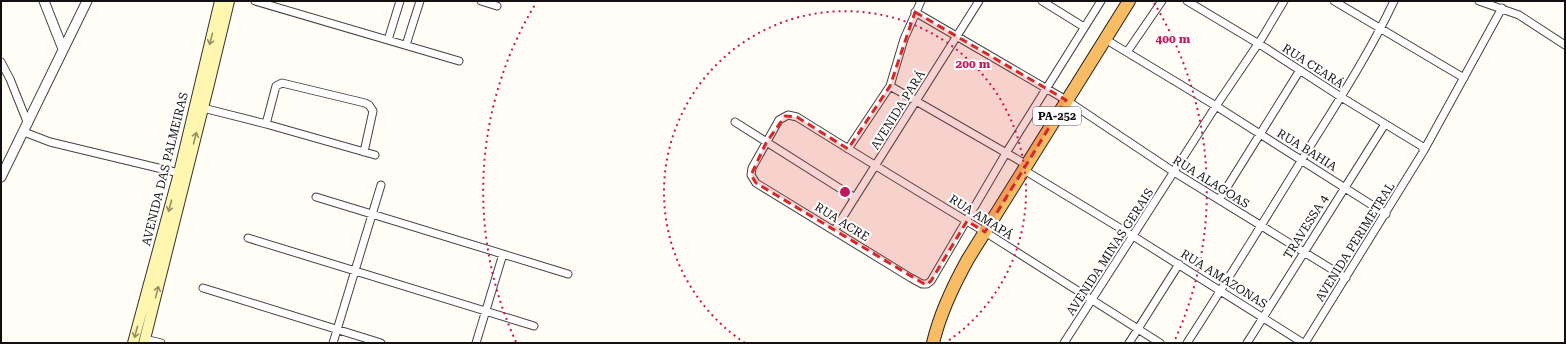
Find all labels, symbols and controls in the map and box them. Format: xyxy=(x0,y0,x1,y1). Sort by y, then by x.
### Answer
one-way arrow xyxy=(207,32,214,45)
text: 400 m xyxy=(1156,32,1191,46)
street label: RUA CEARÁ xyxy=(1280,41,1347,91)
text: 200 m xyxy=(956,57,991,71)
street label: AVENIDA PARÁ xyxy=(868,67,928,152)
street label: AVENIDA DAS PALMEIRAS xyxy=(139,91,191,247)
road number: PA-252 xyxy=(1033,107,1081,125)
street label: RUA BAHIA xyxy=(1274,126,1340,174)
one-way arrow xyxy=(192,132,200,145)
street label: RUA ALAGOAS xyxy=(1170,153,1252,211)
street label: AVENIDA PERIMETRAL xyxy=(1313,180,1397,304)
centre of rings xyxy=(838,185,852,199)
street label: AVENIDA MINAS GERAIS xyxy=(1064,186,1156,318)
street label: RUA AMAPÁ xyxy=(947,192,1016,242)
street label: TRAVESSA 4 xyxy=(1281,192,1331,262)
one-way arrow xyxy=(166,199,173,212)
street label: RUA ACRE xyxy=(812,200,872,244)
street label: RUA AMAZONAS xyxy=(1178,247,1270,311)
one-way arrow xyxy=(154,285,161,298)
one-way arrow xyxy=(132,325,139,338)

